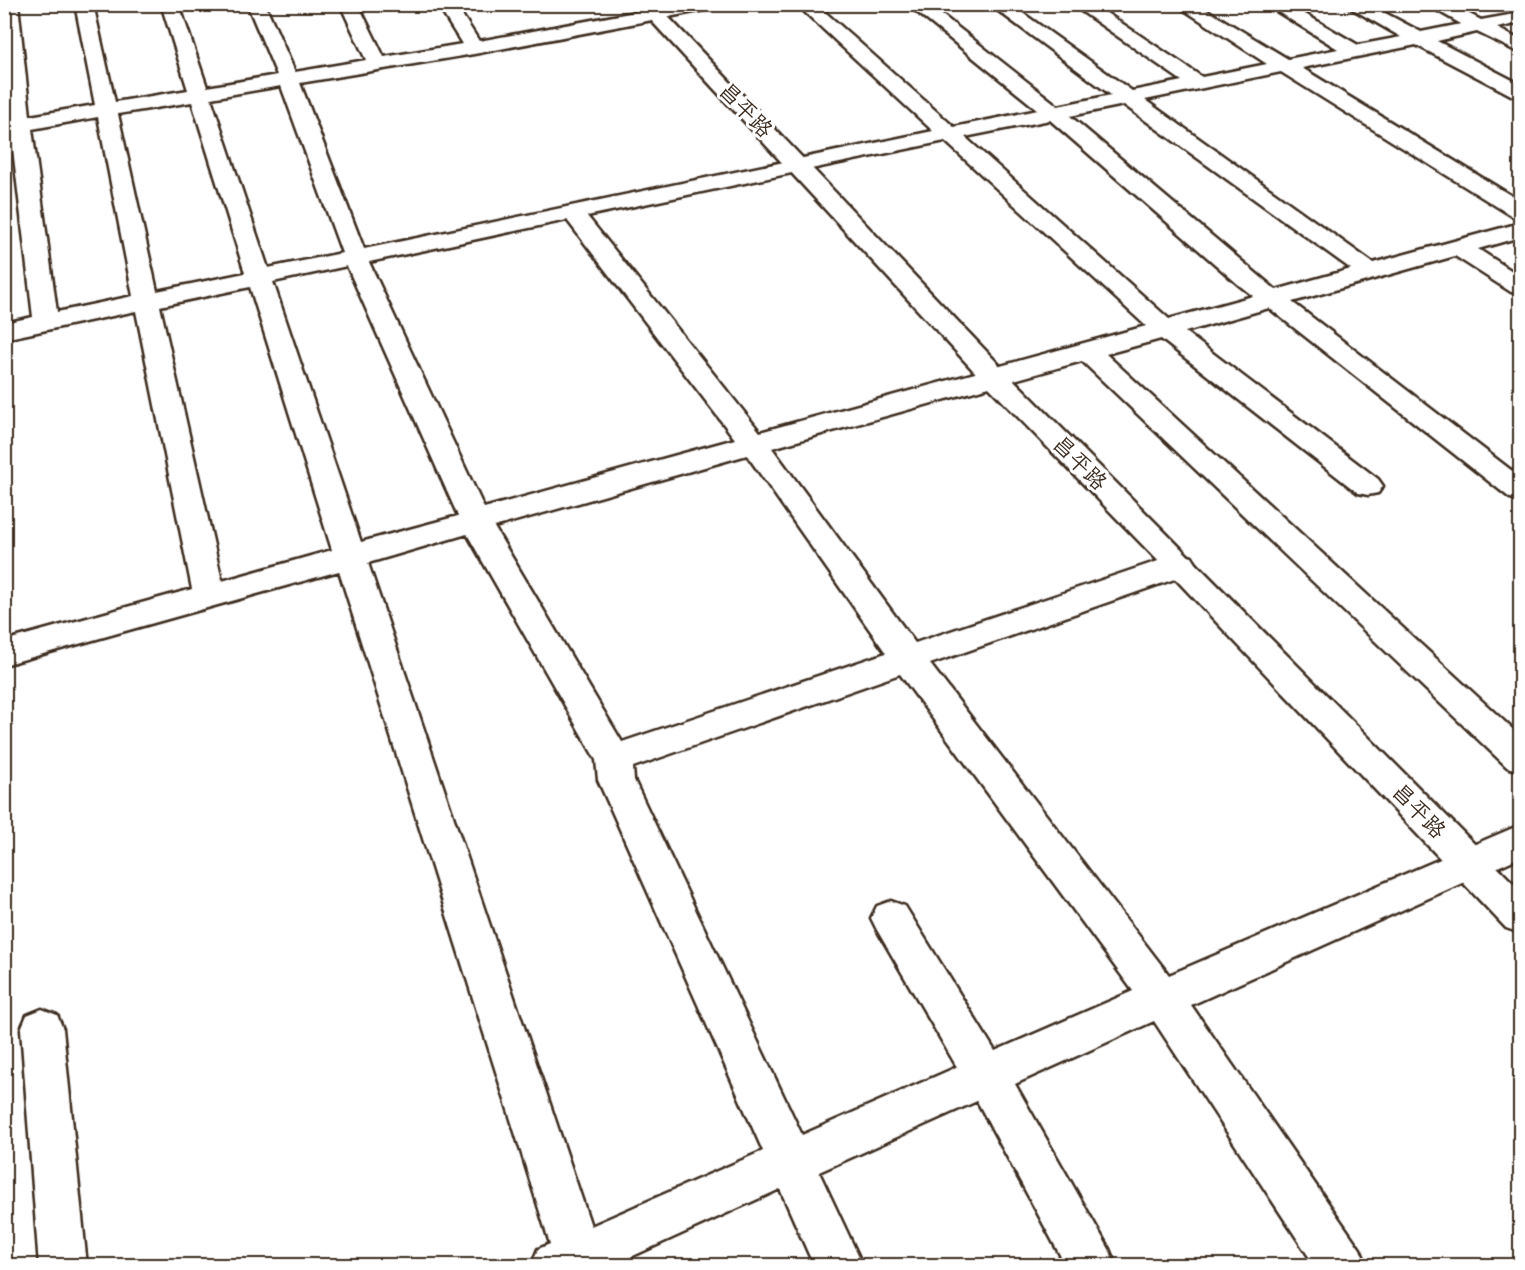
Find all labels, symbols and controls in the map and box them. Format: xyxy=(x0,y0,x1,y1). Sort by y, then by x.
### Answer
street label: 昌平路 xyxy=(709,73,783,147)
street label: 昌平路 xyxy=(1043,426,1117,500)
street label: 昌平路 xyxy=(1382,774,1456,848)

